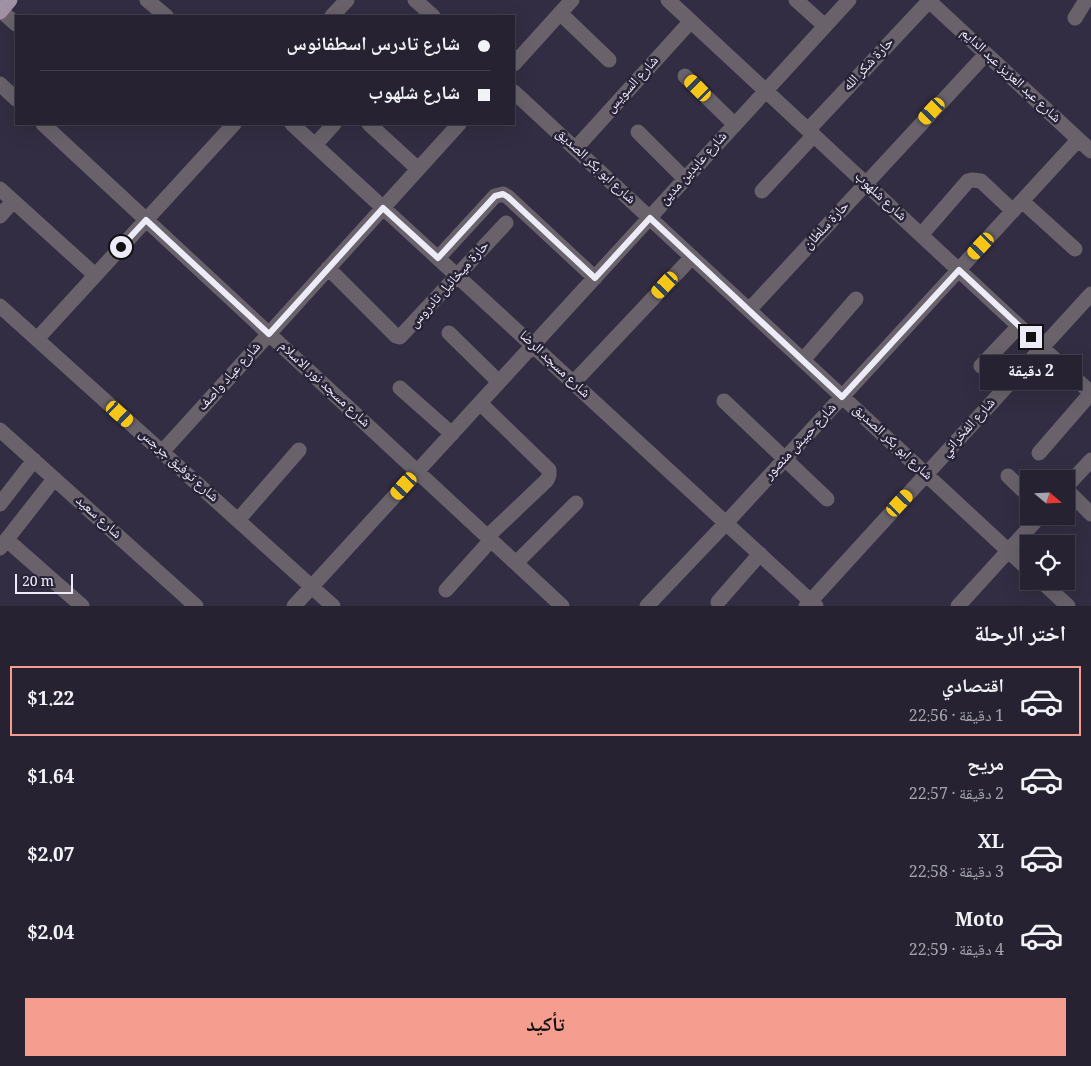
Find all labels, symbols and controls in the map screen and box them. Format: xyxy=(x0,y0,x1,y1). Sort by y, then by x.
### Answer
street label: شارع عبد العزيز عبد الدايم xyxy=(954,22,1066,130)
text: شارع تادرس اسطفانوس xyxy=(287,30,460,62)
street label: حارة شكر الله xyxy=(837,32,901,98)
street label: شارع السويس xyxy=(600,51,666,119)
car xyxy=(682,72,713,104)
text: شارع شلهوب xyxy=(368,79,460,111)
car xyxy=(916,95,947,127)
street label: شارع ابو بكر الصديق xyxy=(549,123,641,211)
street label: شارع عابدين مدين xyxy=(654,126,734,212)
street label: شارع شلهوب xyxy=(848,166,912,228)
street label: حارة سلطان xyxy=(798,196,856,256)
car xyxy=(965,230,996,262)
street label: حارة ميخائيل تادروس xyxy=(404,235,496,334)
route start xyxy=(110,236,132,258)
car xyxy=(649,269,680,301)
street label: شارع مسجد الرضا xyxy=(513,325,595,405)
route end xyxy=(1020,326,1042,348)
street label: شارع مسجد نور الاسلام xyxy=(272,336,376,434)
street label: شارع عياد واصف xyxy=(192,337,268,417)
callout: 2 دقيقة xyxy=(980,354,1082,390)
text: 2 دقيقة xyxy=(1008,359,1054,386)
street label: شارع الفخراني xyxy=(936,393,1002,463)
car xyxy=(103,398,136,430)
street label: شارع حبيش منصور xyxy=(758,398,843,487)
street label: شارع ابو بكر الصديق xyxy=(846,399,938,487)
street label: شارع توفيق جرجس xyxy=(132,423,224,509)
car xyxy=(388,470,419,502)
north arrow xyxy=(1020,470,1075,525)
map controls xyxy=(1020,470,1075,590)
car xyxy=(884,487,915,519)
street label: شارع سعيد xyxy=(69,490,127,546)
button: locate xyxy=(1020,535,1075,590)
scale bar xyxy=(15,571,72,594)
text: 20 m xyxy=(22,571,54,595)
text: اختر الرحلة xyxy=(974,617,1066,655)
text: اقتصادي xyxy=(942,672,1004,704)
icon: car xyxy=(1019,679,1064,724)
text: $1.22 xyxy=(27,685,74,717)
text: 1 دقيقة · 22:56 xyxy=(909,704,1004,731)
text: مريح xyxy=(967,750,1004,782)
icon: car xyxy=(1019,757,1064,802)
text: $1.64 xyxy=(27,763,74,795)
text: 2 دقيقة · 22:57 xyxy=(909,782,1004,809)
text: XL xyxy=(978,828,1004,860)
icon: car xyxy=(1019,835,1064,880)
text: $2.07 xyxy=(27,841,74,873)
text: 3 دقيقة · 22:58 xyxy=(909,860,1004,887)
text: Moto xyxy=(955,906,1004,938)
icon: car xyxy=(1019,913,1064,958)
text: $2.04 xyxy=(27,919,74,951)
text: 4 دقيقة · 22:59 xyxy=(909,938,1004,965)
button: تأكيد xyxy=(25,998,1066,1056)

